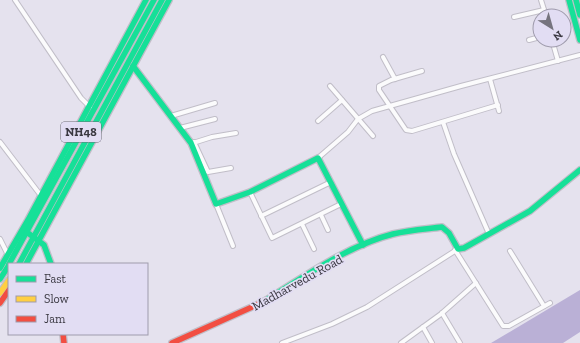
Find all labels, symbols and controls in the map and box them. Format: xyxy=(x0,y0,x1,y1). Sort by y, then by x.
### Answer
north arrow xyxy=(532,8,572,48)
text: N xyxy=(550,28,565,44)
road number: NH48 xyxy=(61,122,101,142)
street label: Madharvedu Road xyxy=(249,251,345,314)
legend xyxy=(8,263,148,335)
text: Fast xyxy=(44,272,67,286)
text: Slow xyxy=(44,292,70,306)
text: Jam xyxy=(44,312,66,326)

